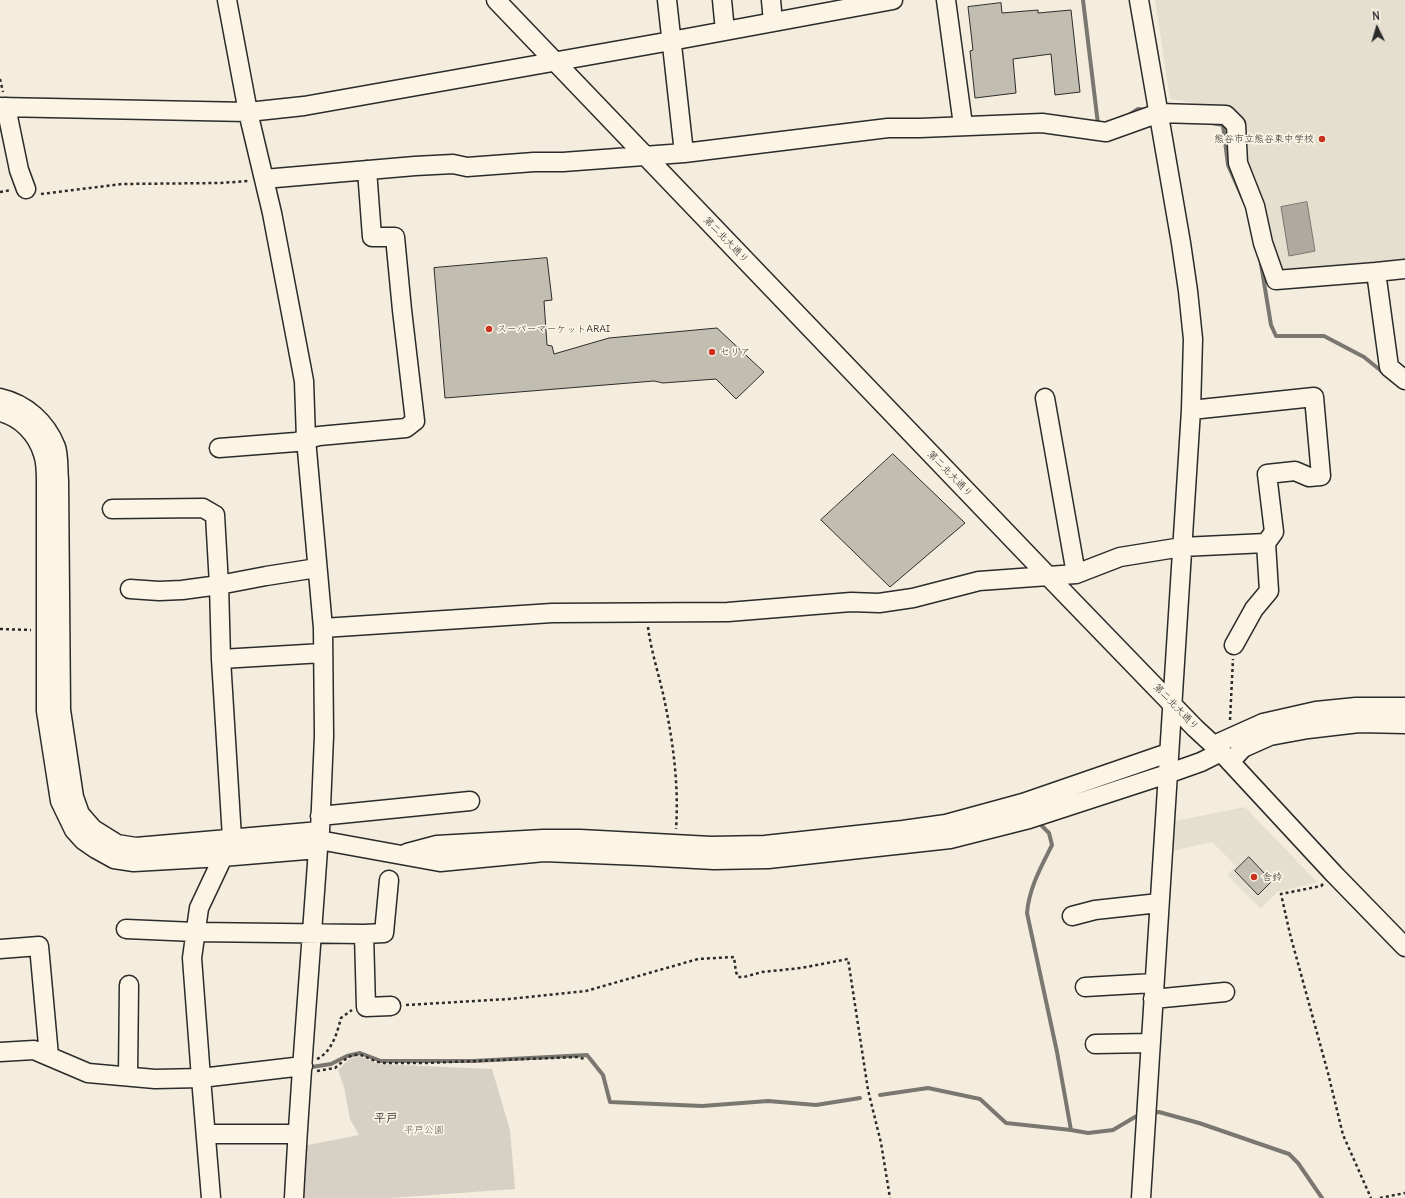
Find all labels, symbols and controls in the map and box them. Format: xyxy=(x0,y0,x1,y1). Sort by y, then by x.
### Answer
north arrow xyxy=(1357,8,1397,48)
text: N xyxy=(1372,9,1380,23)
place label: 熊谷市立熊谷東中学校 xyxy=(1214,133,1314,145)
marker: 熊谷市立熊谷東中学校 xyxy=(1317,134,1327,144)
street label: 第二北大通り xyxy=(701,214,751,266)
place label: スーパーマーケットARAI xyxy=(497,323,610,335)
marker: スーパーマーケットARAI xyxy=(484,324,494,334)
place label: セリア xyxy=(720,346,750,358)
marker: セリア xyxy=(707,347,717,357)
street label: 第二北大通り xyxy=(925,448,975,500)
street label: 第二北大通り xyxy=(1151,681,1201,733)
place label: 舎鈴 xyxy=(1262,871,1282,883)
marker: 舎鈴 xyxy=(1249,872,1259,882)
district label: 平戸 xyxy=(374,1112,398,1126)
park label: 平戸公園 xyxy=(404,1124,444,1136)

